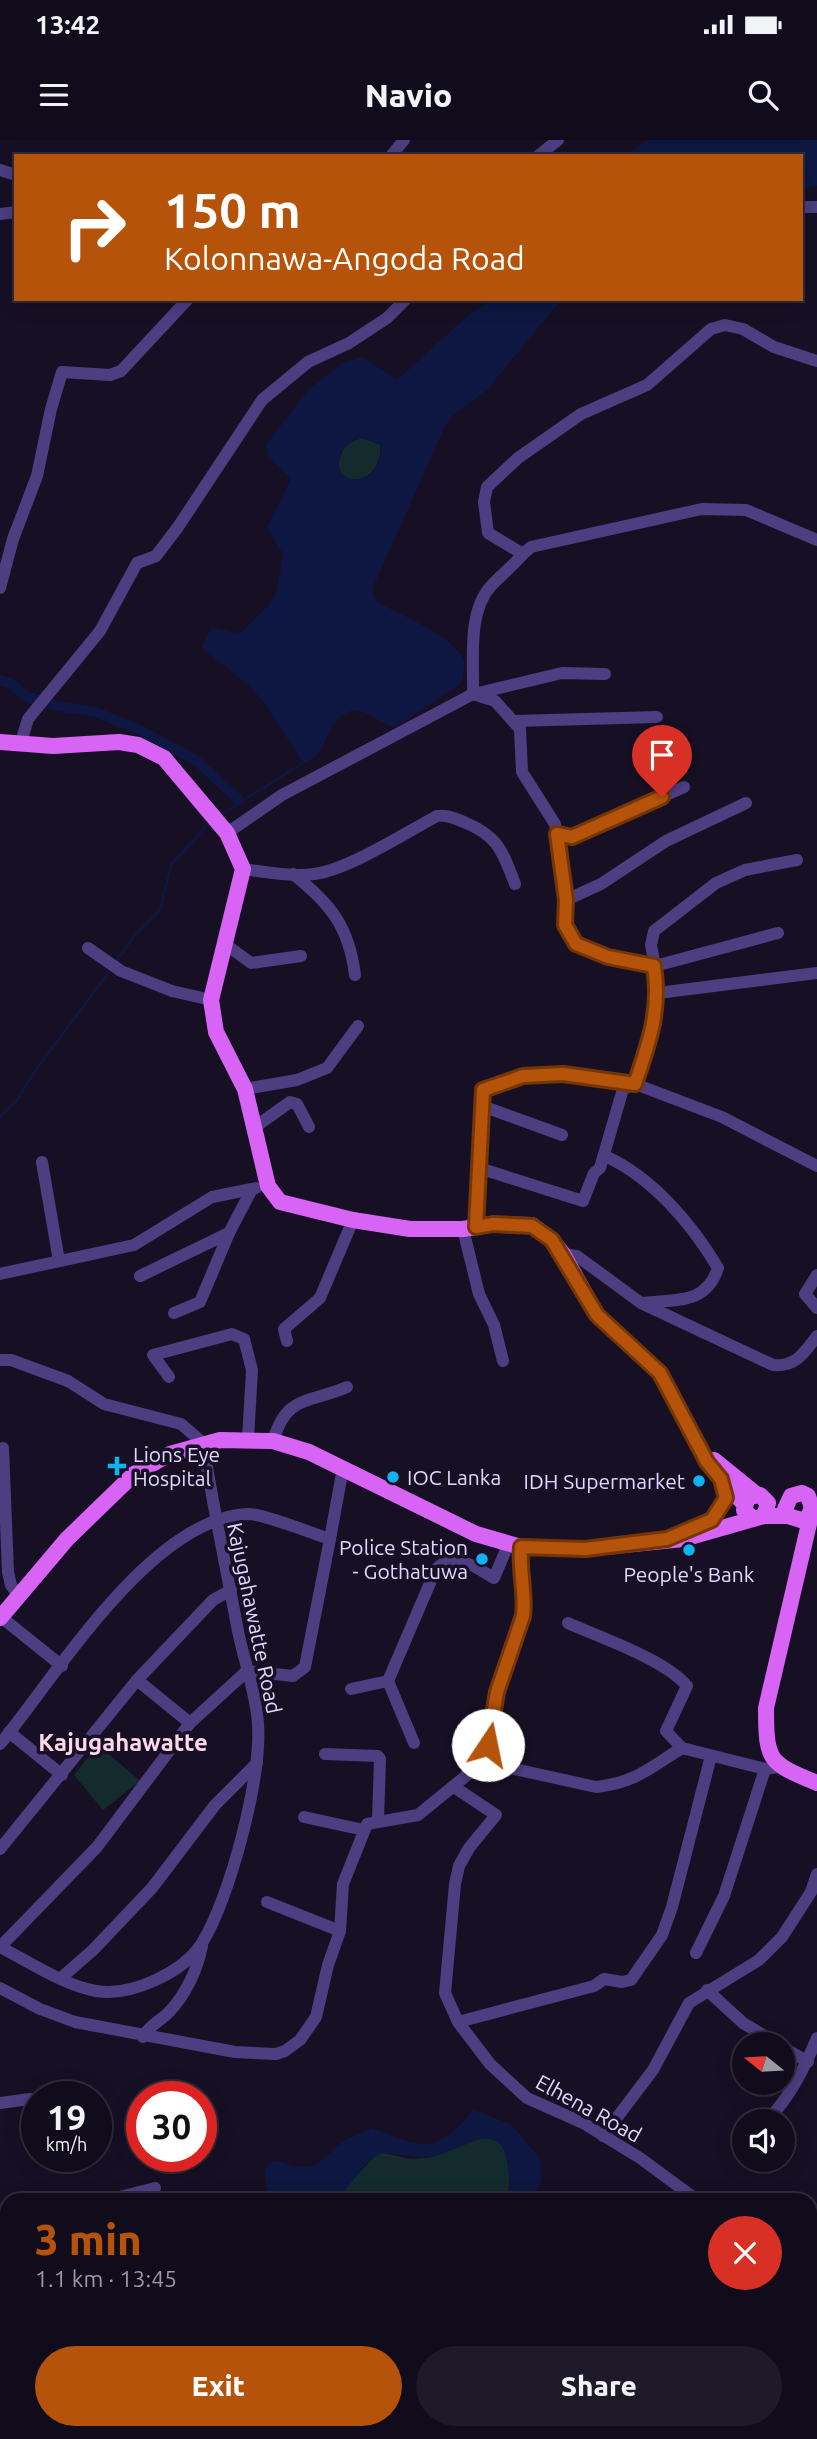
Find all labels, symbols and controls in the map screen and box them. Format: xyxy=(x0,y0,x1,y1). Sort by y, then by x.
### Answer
text: 13:42 xyxy=(35,10,100,39)
icon: menu xyxy=(35,76,73,114)
icon: search xyxy=(744,76,782,114)
text: Navio xyxy=(365,77,452,113)
icon: right xyxy=(49,182,140,273)
text: 150 m xyxy=(164,182,301,237)
text: Kolonnawa-Angoda Road xyxy=(164,240,525,276)
pin xyxy=(632,725,692,797)
icon: arrive xyxy=(643,736,681,774)
place label: Lions Eye Hospital xyxy=(133,1442,220,1490)
marker: Lions Eye Hospital xyxy=(107,1456,127,1476)
place label: IOC Lanka xyxy=(407,1465,501,1489)
marker: IOC Lanka xyxy=(385,1469,401,1485)
place label: IDH Supermarket xyxy=(524,1469,685,1493)
marker: IDH Supermarket xyxy=(691,1473,707,1489)
street label: Kajugahawatte Road xyxy=(223,1520,287,1716)
place label: Police Station - Gothatuwa xyxy=(339,1535,468,1583)
marker: People's Bank xyxy=(681,1542,697,1558)
marker: Police Station - Gothatuwa xyxy=(474,1551,490,1567)
place label: People's Bank xyxy=(624,1562,755,1586)
position arrow xyxy=(451,1708,525,1782)
district label: Kajugahawatte xyxy=(38,1729,208,1756)
north arrow xyxy=(732,2032,794,2095)
map controls xyxy=(732,2032,795,2172)
street label: Elhena Road xyxy=(532,2069,646,2147)
speed limit sign: 30 xyxy=(126,2081,217,2172)
text: 19 xyxy=(47,2097,86,2137)
button: sound xyxy=(732,2109,795,2172)
text: km/h xyxy=(46,2134,87,2154)
text: 3 min xyxy=(35,2216,142,2263)
button: close xyxy=(708,2216,782,2290)
text: 1.1 km · 13:45 xyxy=(35,2266,177,2291)
button: Exit xyxy=(35,2346,402,2426)
button: Share xyxy=(416,2346,782,2426)

